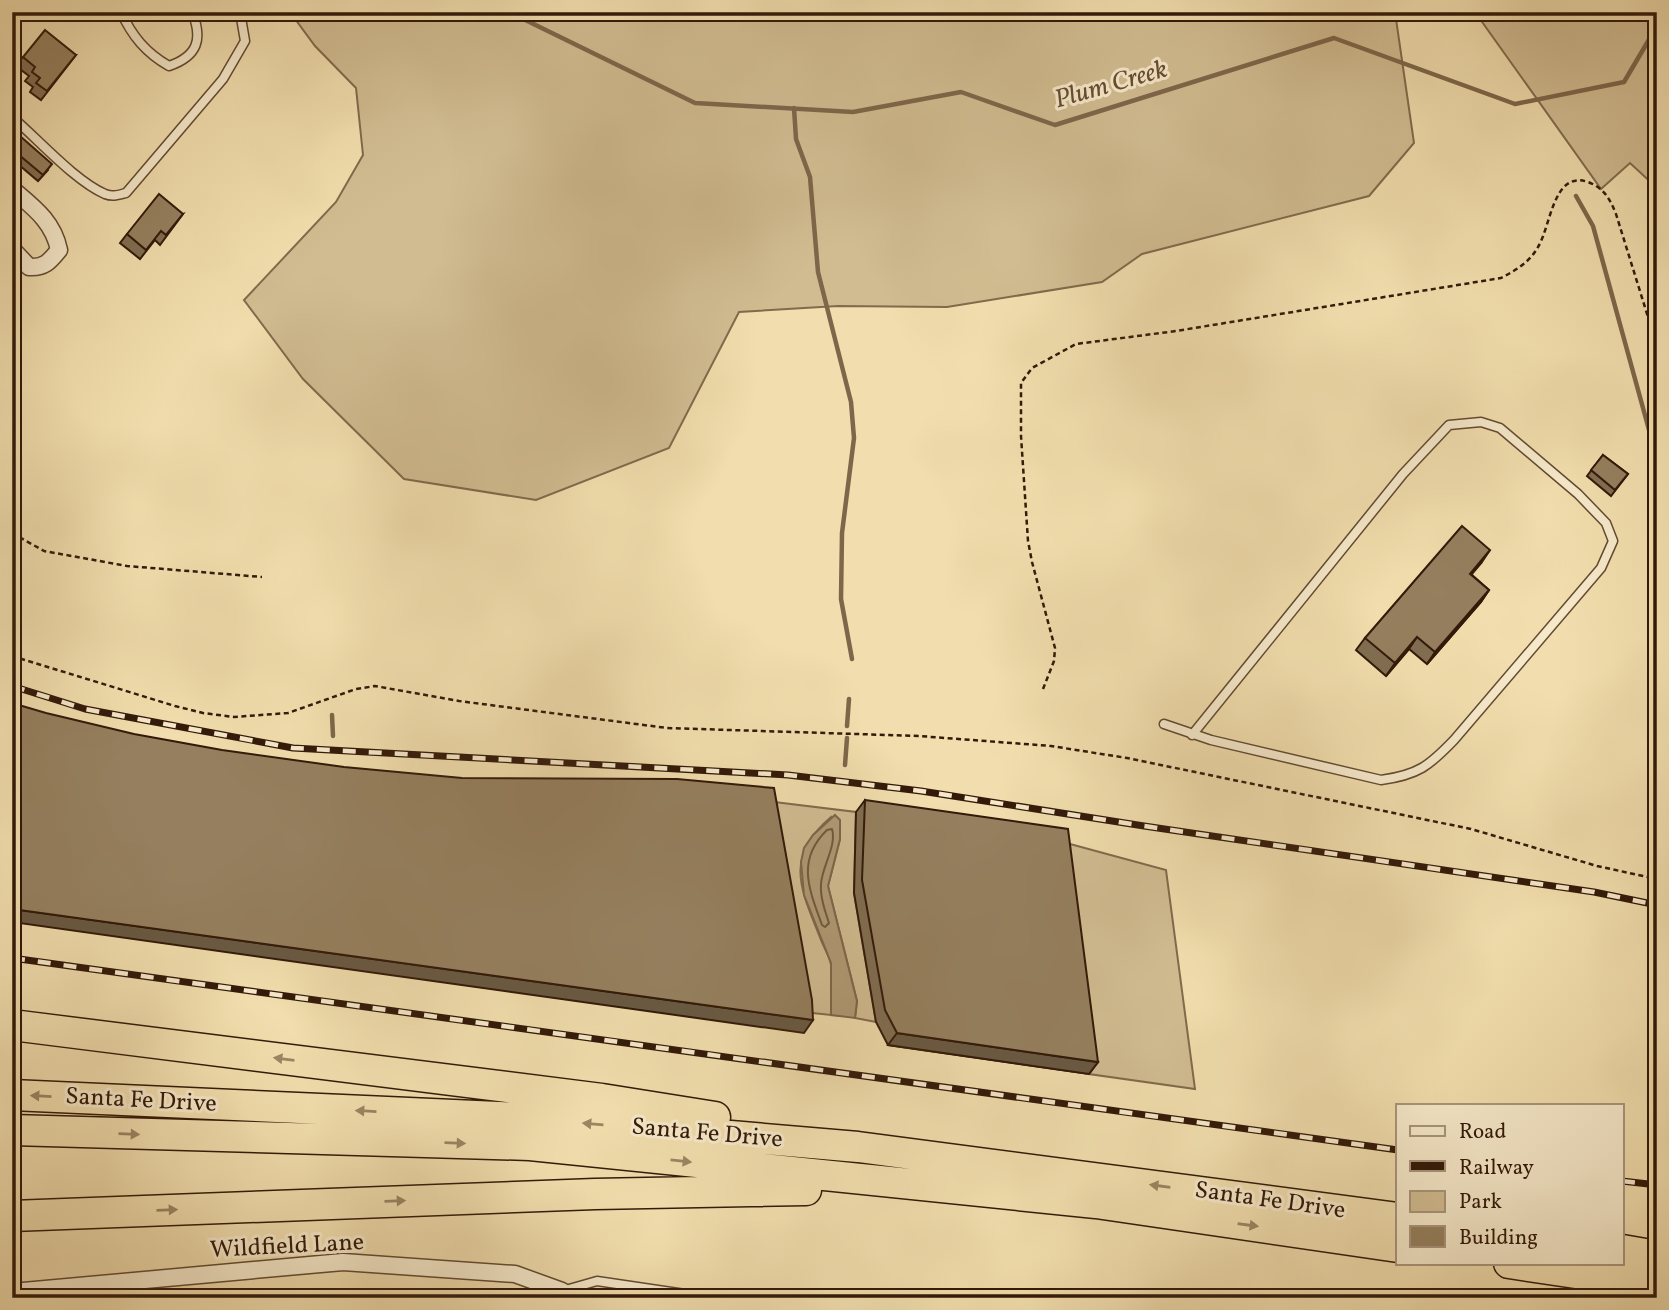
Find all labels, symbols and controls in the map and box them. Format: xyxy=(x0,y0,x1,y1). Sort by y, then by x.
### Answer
water label: Plum Creek xyxy=(1050,52,1172,118)
one-way arrow xyxy=(273,1054,295,1065)
street label: Santa Fe Drive xyxy=(64,1080,218,1122)
one-way arrow xyxy=(30,1091,52,1102)
legend xyxy=(1396,1104,1624,1264)
one-way arrow xyxy=(355,1105,377,1116)
street label: Santa Fe Drive xyxy=(630,1110,784,1158)
one-way arrow xyxy=(582,1118,604,1129)
text: Road xyxy=(1459,1118,1506,1147)
one-way arrow xyxy=(119,1128,141,1139)
one-way arrow xyxy=(444,1138,466,1149)
text: Railway xyxy=(1459,1154,1535,1183)
one-way arrow xyxy=(671,1156,693,1167)
street label: Santa Fe Drive xyxy=(1192,1174,1348,1228)
one-way arrow xyxy=(1149,1180,1171,1191)
text: Park xyxy=(1459,1188,1502,1217)
one-way arrow xyxy=(384,1196,406,1207)
one-way arrow xyxy=(157,1205,179,1216)
one-way arrow xyxy=(1237,1220,1259,1231)
text: Building xyxy=(1459,1224,1538,1253)
street label: Wildfield Lane xyxy=(209,1226,365,1268)

